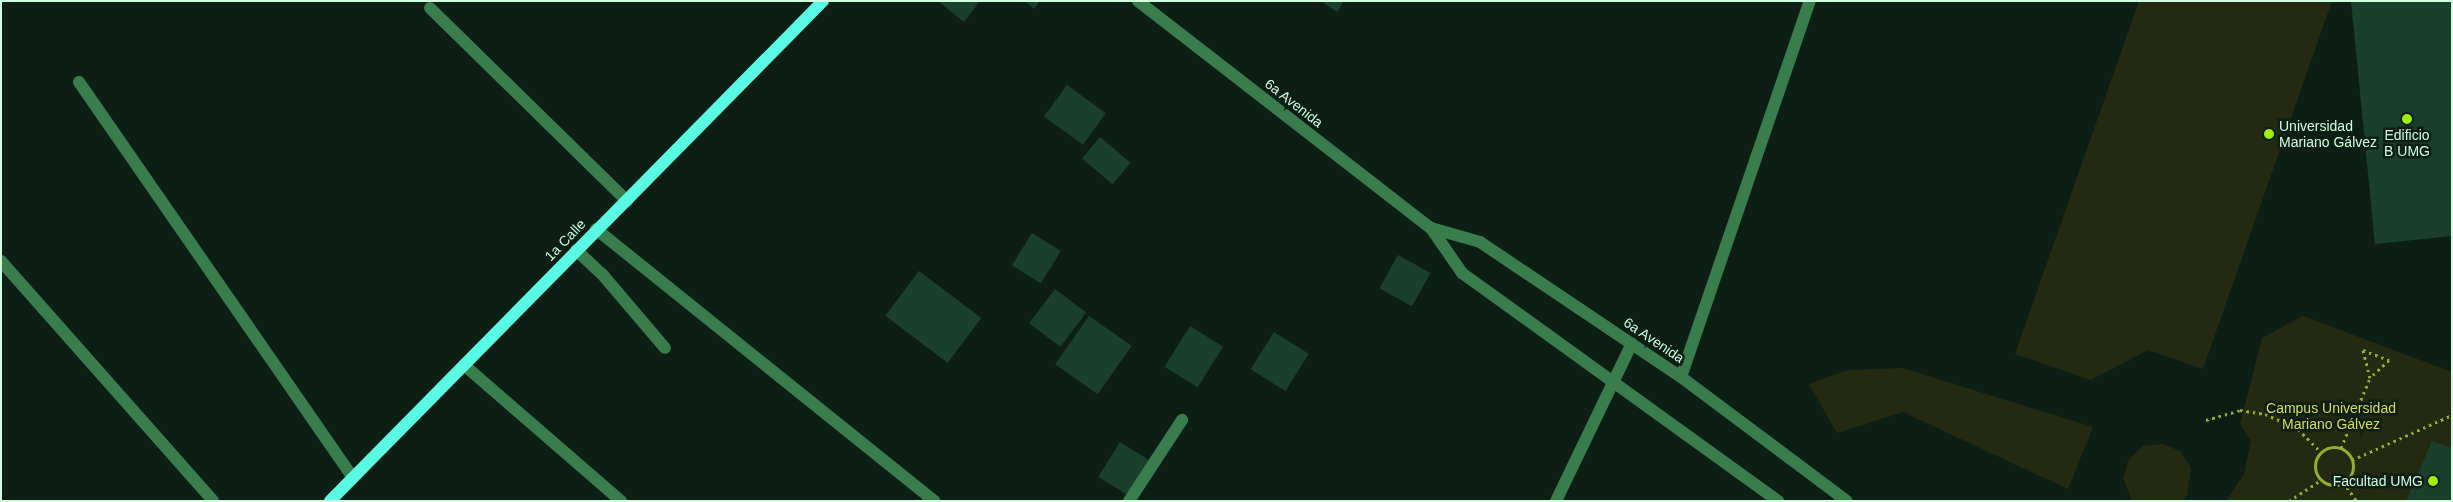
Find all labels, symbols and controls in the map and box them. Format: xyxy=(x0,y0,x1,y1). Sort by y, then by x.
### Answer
street label: 6a Avenida xyxy=(1261,75,1327,131)
marker: Edificio B UMG xyxy=(2401,113,2413,125)
place label: Universidad Mariano Gálvez xyxy=(2279,118,2377,150)
place label: Edificio B UMG xyxy=(2384,127,2430,160)
marker: Universidad Mariano Gálvez xyxy=(2263,128,2275,140)
street label: 1a Calle xyxy=(541,216,589,264)
street label: 6a Avenida xyxy=(1620,314,1688,366)
park label: Campus Universidad Mariano Gálvez xyxy=(2266,400,2396,432)
place label: Facultad UMG xyxy=(2333,473,2423,489)
marker: Facultad UMG xyxy=(2427,475,2439,487)

